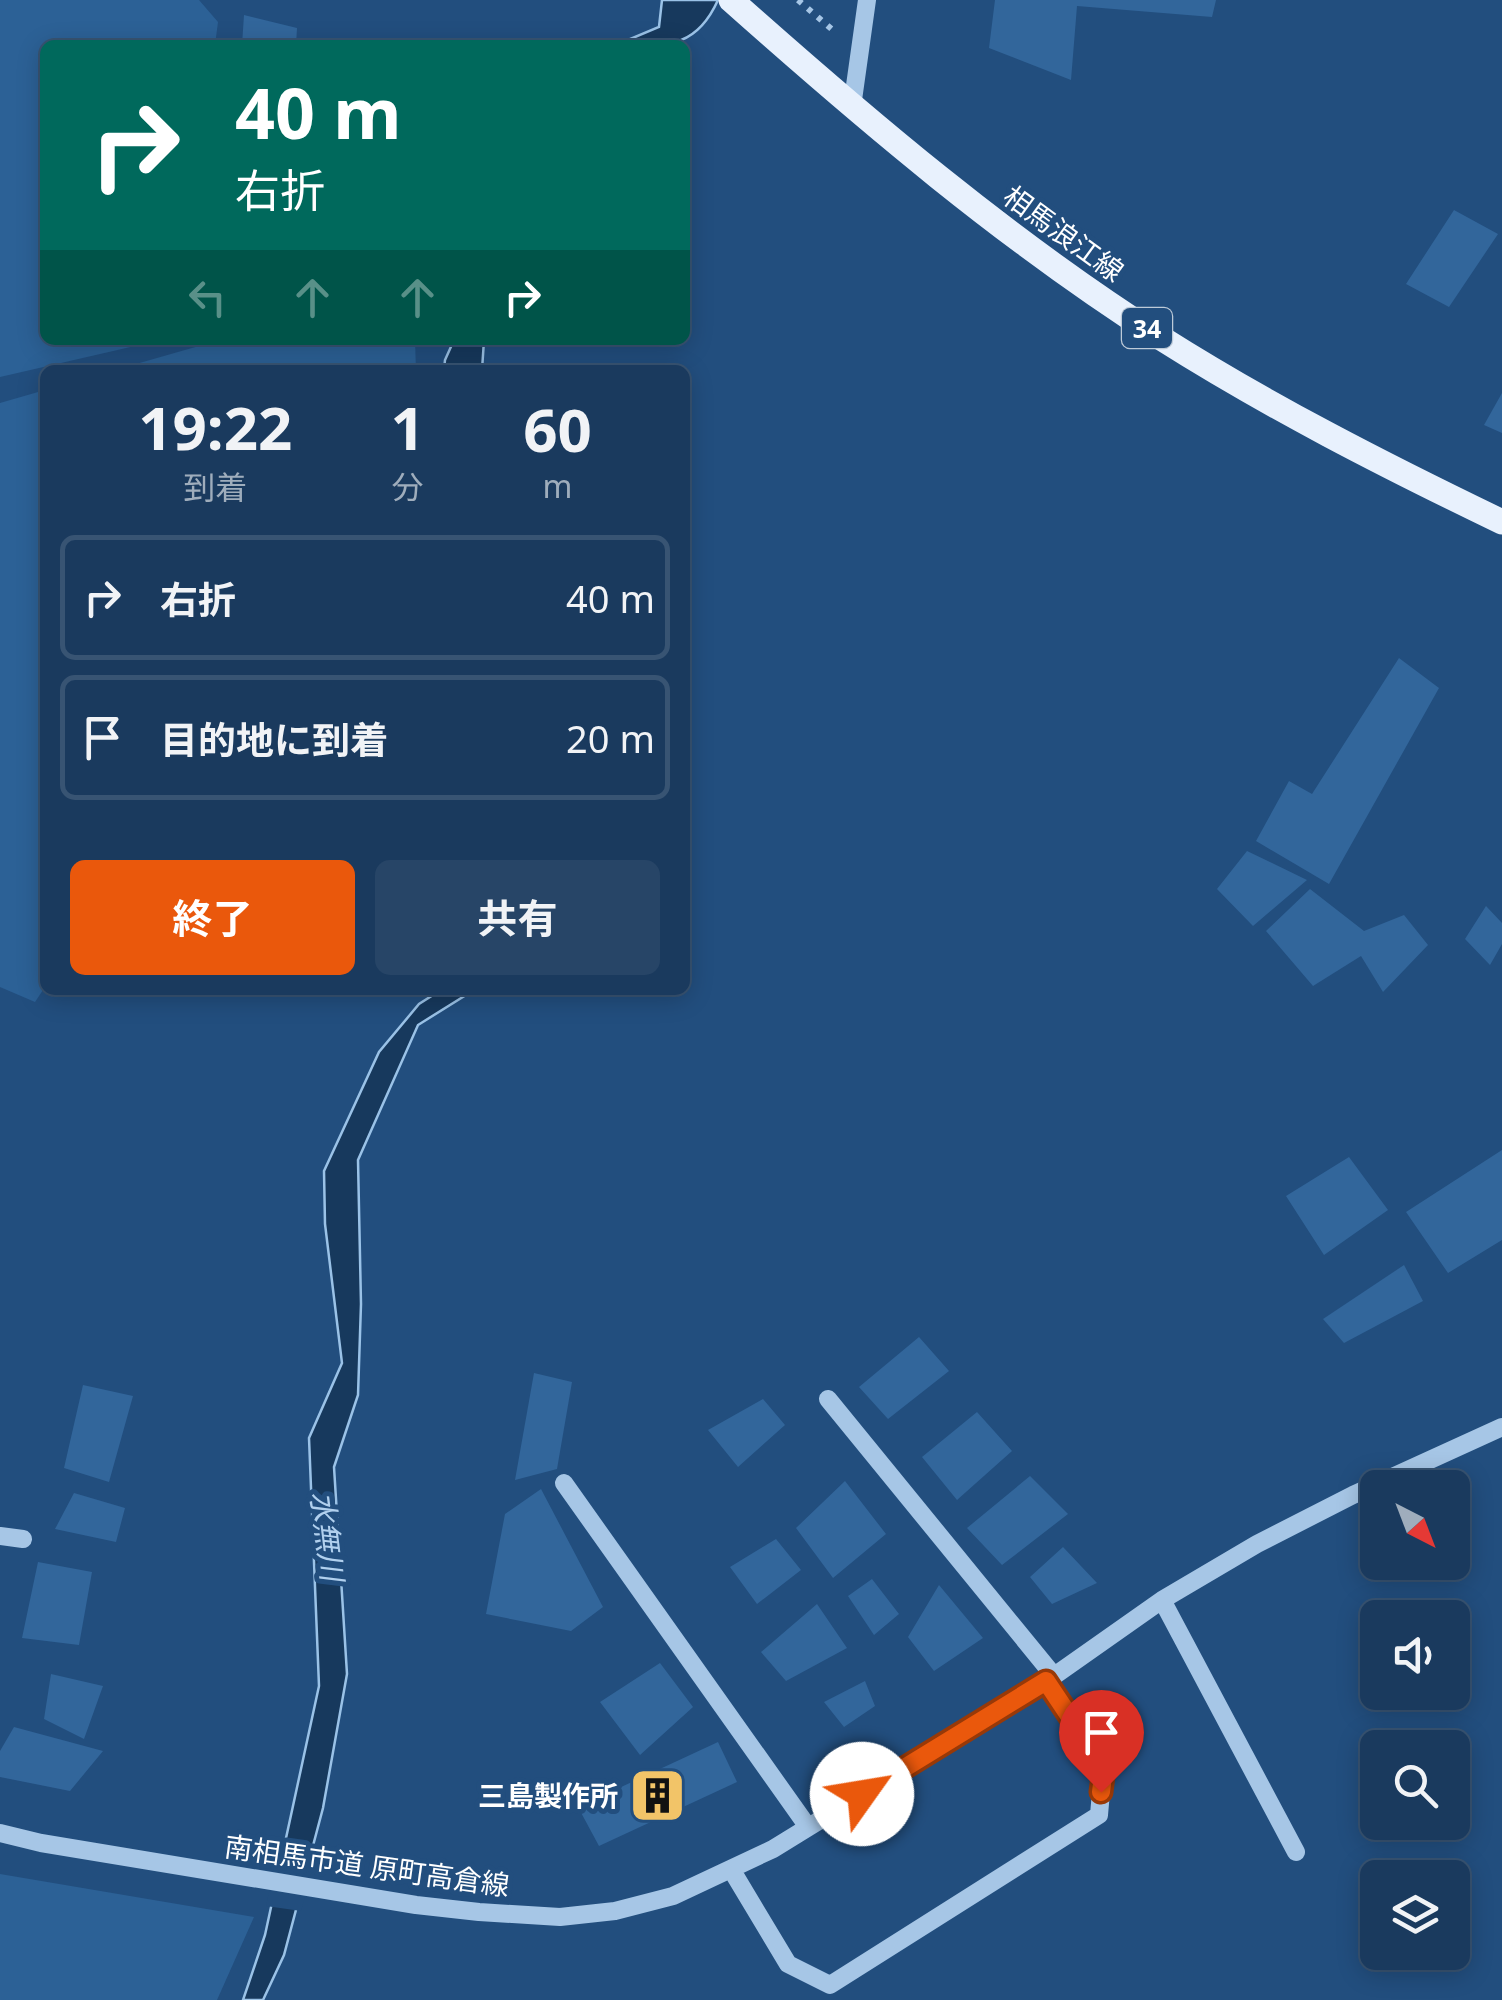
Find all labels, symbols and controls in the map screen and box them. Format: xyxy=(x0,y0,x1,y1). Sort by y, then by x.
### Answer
text: 40 m xyxy=(235,64,402,160)
icon: right xyxy=(70,80,200,210)
text: 右折 xyxy=(235,159,325,220)
street label: 相馬浪江線 xyxy=(996,176,1132,290)
icon: left xyxy=(180,270,235,325)
icon: ahead xyxy=(285,270,340,325)
icon: ahead xyxy=(390,270,445,325)
icon: right xyxy=(495,270,550,325)
road number: 34 xyxy=(1122,308,1172,348)
text: 19:22 xyxy=(138,386,292,468)
text: 1 xyxy=(391,386,425,468)
text: 60 xyxy=(523,388,592,470)
text: m xyxy=(542,464,572,507)
text: 到着 xyxy=(183,465,247,508)
text: 分 xyxy=(392,465,424,508)
icon: right xyxy=(75,570,130,625)
text: 40 m xyxy=(566,572,655,624)
text: 右折 xyxy=(160,573,236,625)
icon: arrive xyxy=(75,710,130,765)
text: 20 m xyxy=(566,712,655,764)
text: 目的地に到着 xyxy=(160,713,388,765)
button: 終了 xyxy=(70,860,355,975)
button: 共有 xyxy=(375,860,660,975)
north arrow xyxy=(1360,1470,1470,1580)
map controls xyxy=(1360,1470,1470,1970)
water label: 水無川 xyxy=(302,1489,354,1586)
button: sound xyxy=(1360,1600,1470,1710)
pin xyxy=(1059,1690,1144,1793)
icon: arrive xyxy=(1074,1705,1129,1760)
button: search xyxy=(1360,1730,1470,1840)
position arrow xyxy=(810,1742,914,1846)
building icon: 三島製作所 xyxy=(627,1765,687,1825)
place label: 三島製作所 xyxy=(478,1776,618,1814)
street label: 南相馬市道 原町高倉線 xyxy=(222,1826,512,1904)
button: layers xyxy=(1360,1860,1470,1970)

